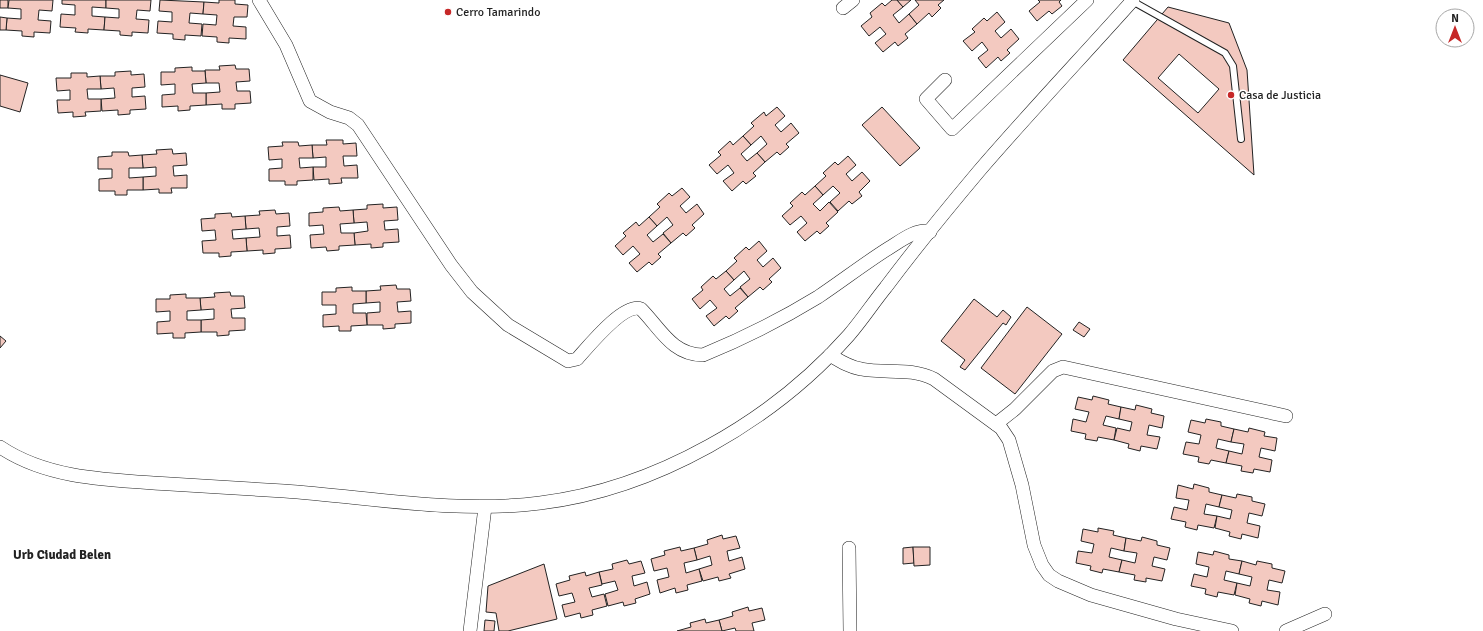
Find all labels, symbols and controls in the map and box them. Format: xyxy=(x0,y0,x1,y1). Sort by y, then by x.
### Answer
place label: Cerro Tamarindo xyxy=(456,5,540,20)
marker: Cerro Tamarindo xyxy=(443,7,453,17)
north arrow xyxy=(1435,8,1475,48)
text: N xyxy=(1451,12,1459,25)
place label: Casa de Justicia xyxy=(1239,88,1321,103)
marker: Casa de Justicia xyxy=(1226,90,1236,100)
district label: Urb Ciudad Belen xyxy=(13,547,111,563)

